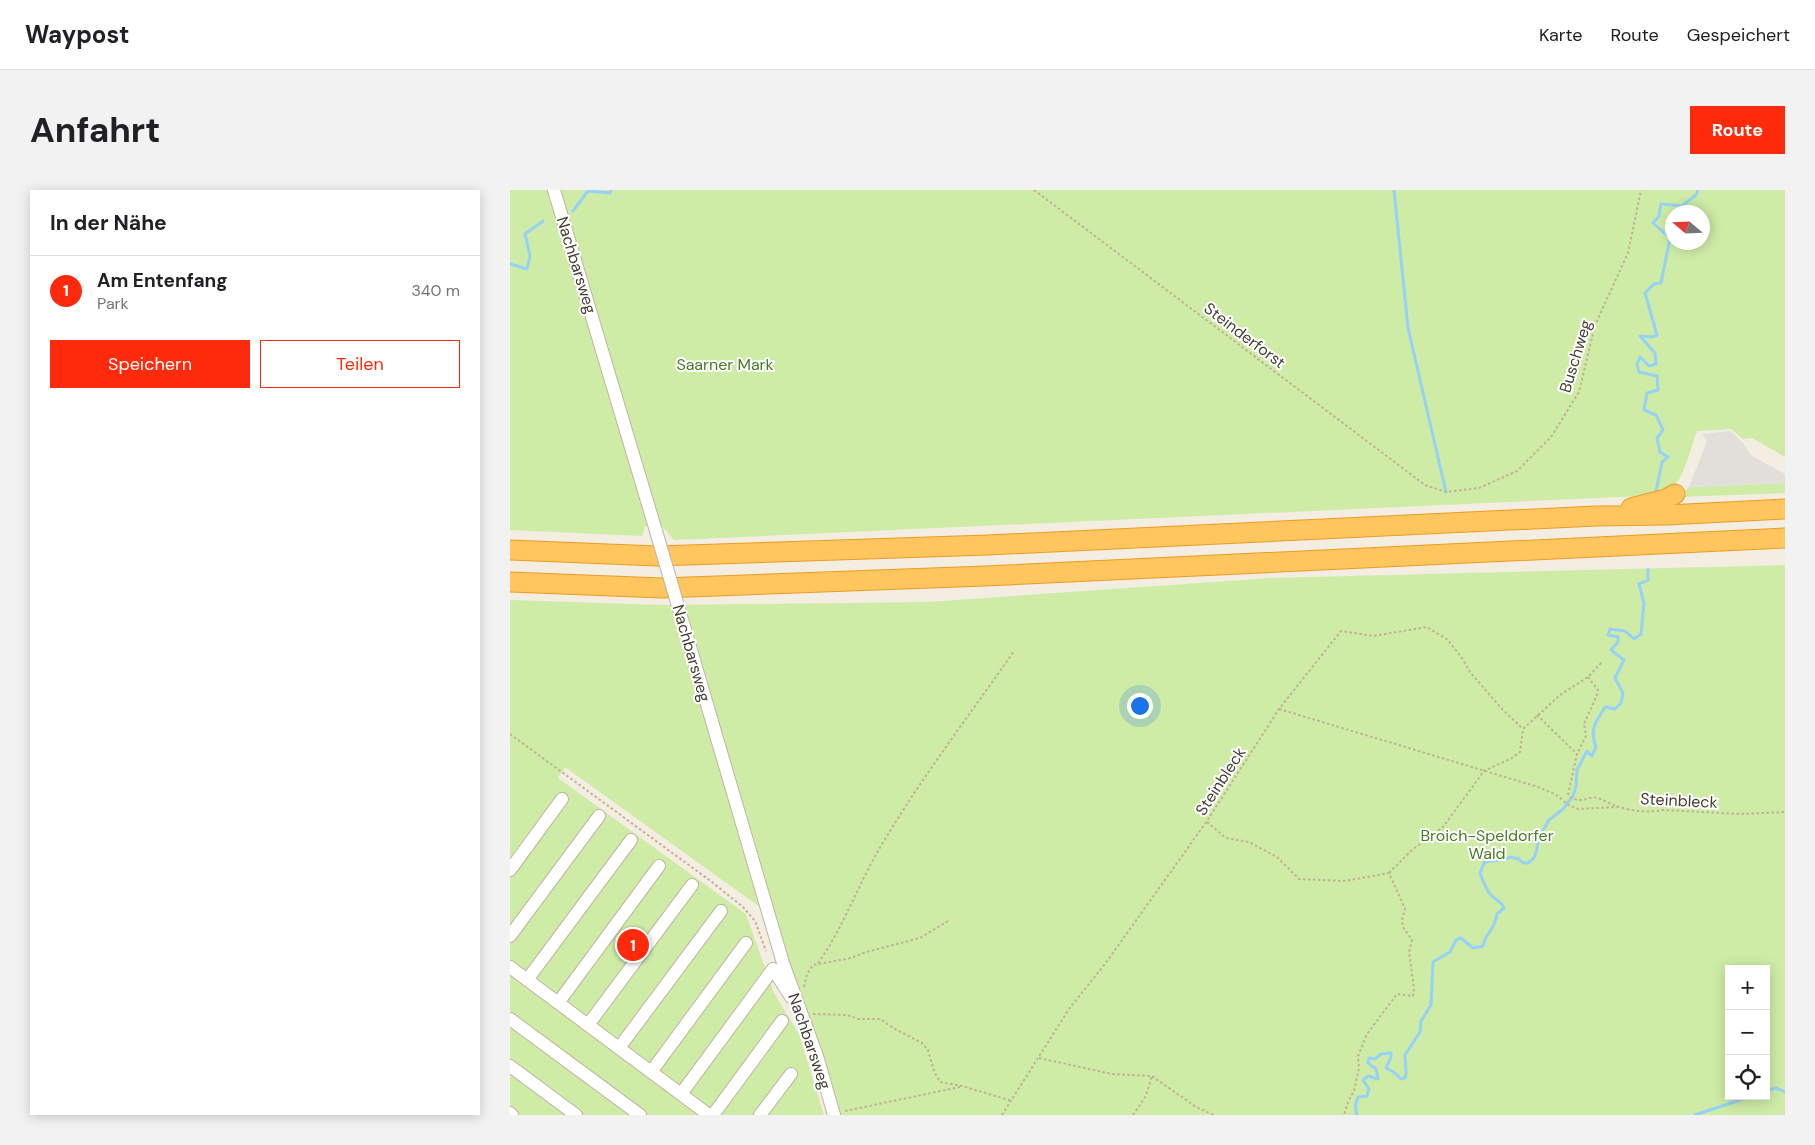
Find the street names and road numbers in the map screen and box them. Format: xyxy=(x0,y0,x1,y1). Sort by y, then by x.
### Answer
street label: Nachbarsweg xyxy=(552,214,601,316)
street label: Steinderforst xyxy=(1200,298,1290,373)
street label: Buschweg xyxy=(1554,317,1597,395)
street label: Nachbarsweg xyxy=(668,602,715,704)
street label: Steinbleck xyxy=(1191,743,1250,819)
street label: Steinbleck xyxy=(1640,788,1718,813)
street label: Nachbarsweg xyxy=(783,990,836,1092)

